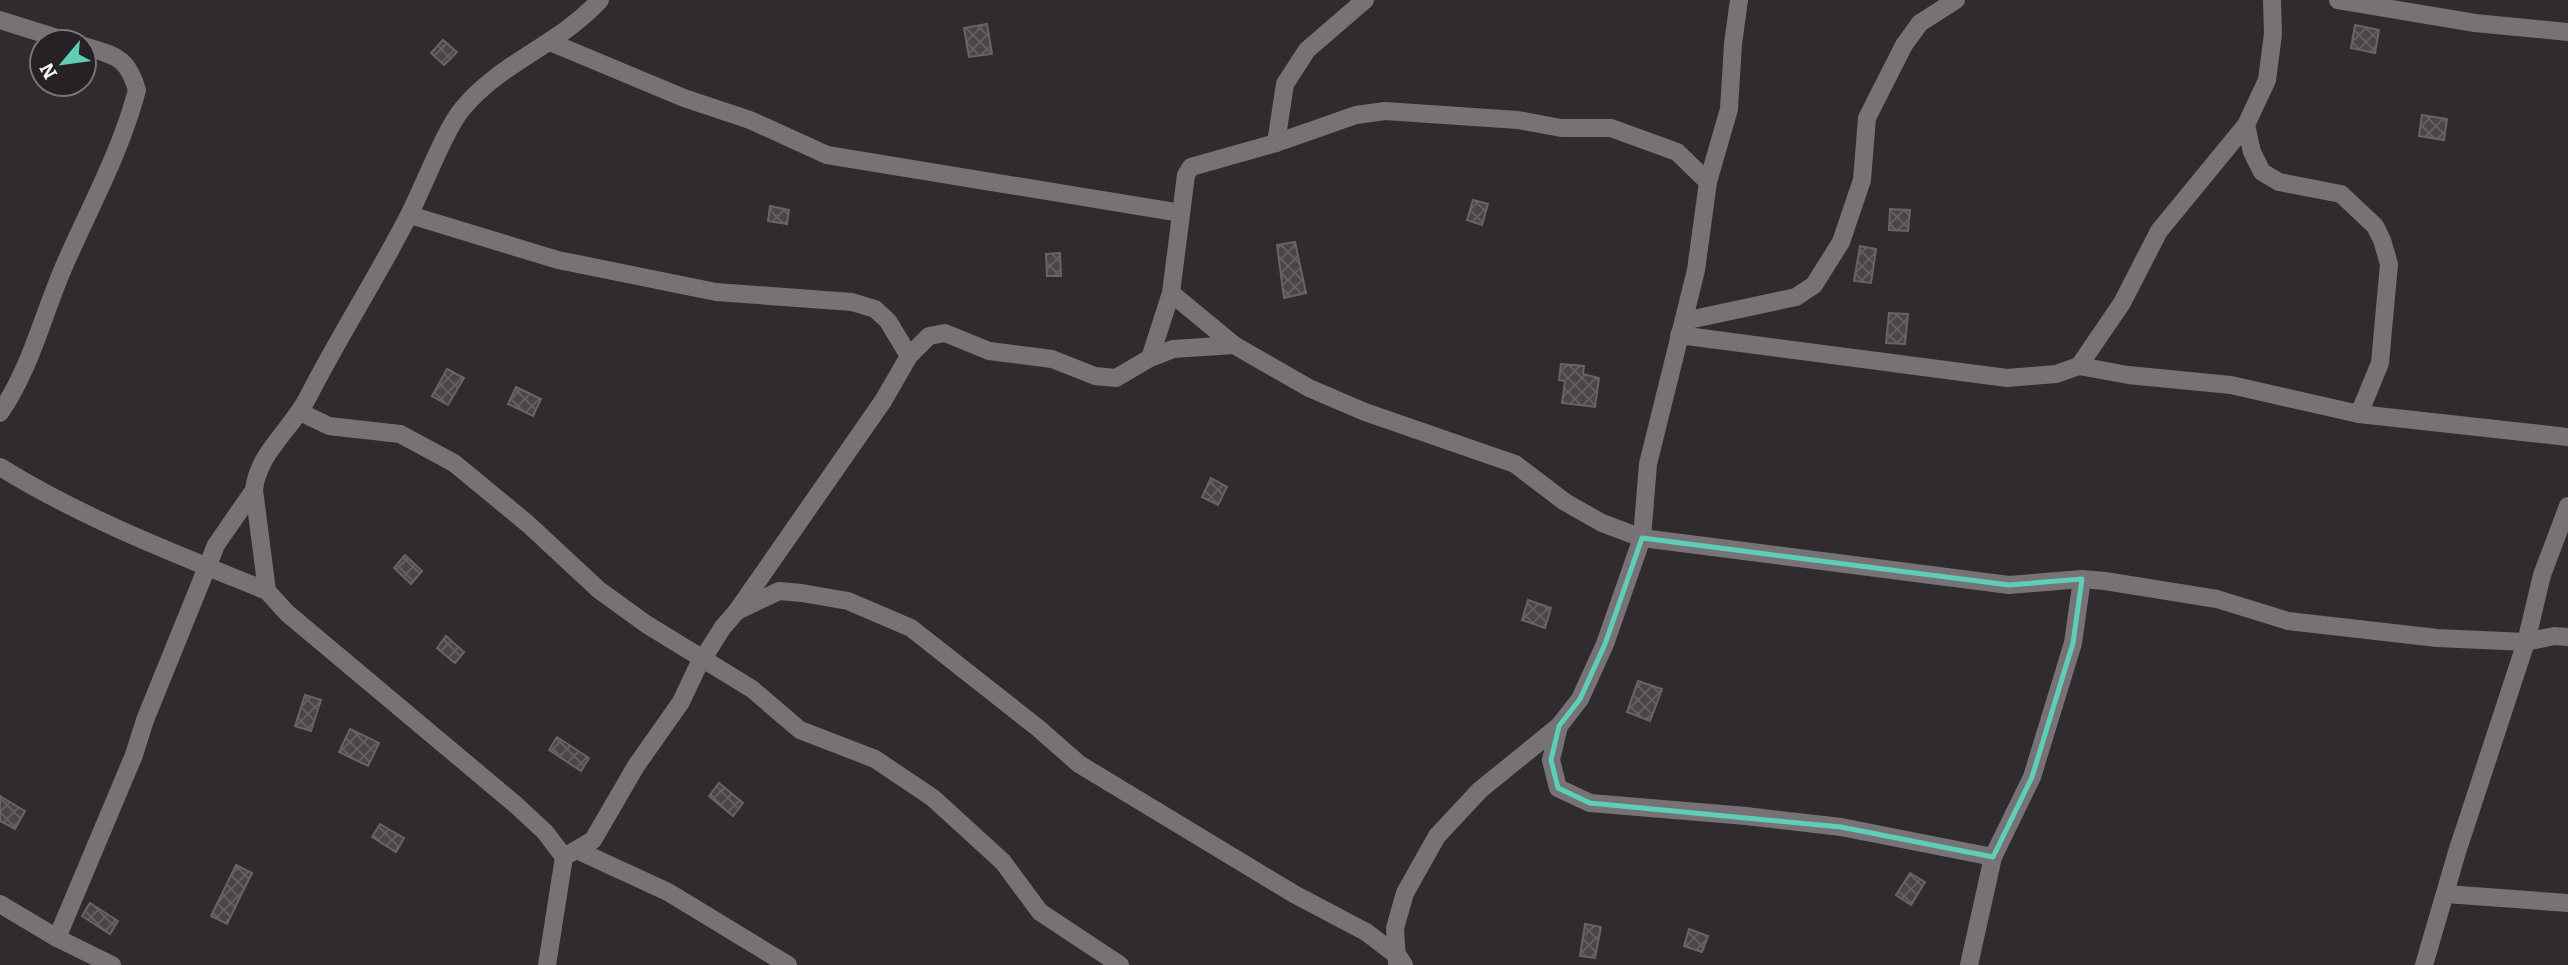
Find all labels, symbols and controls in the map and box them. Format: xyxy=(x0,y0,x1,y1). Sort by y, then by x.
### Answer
north arrow xyxy=(28,28,98,98)
text: N xyxy=(35,59,62,83)

